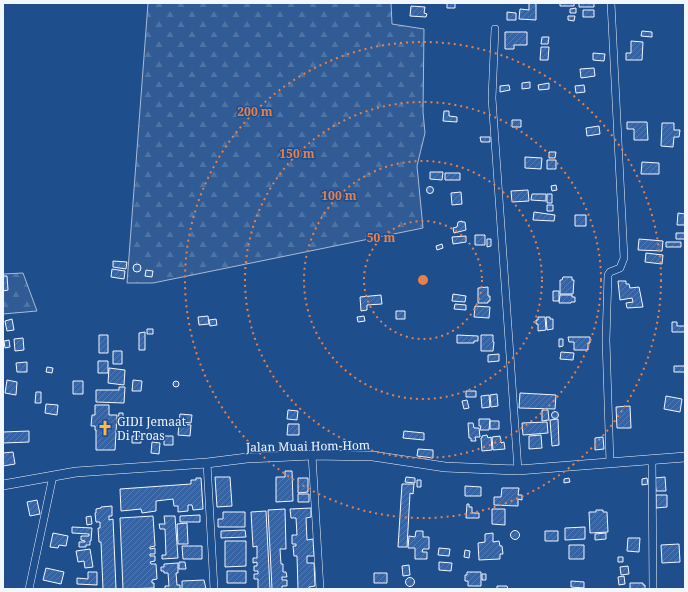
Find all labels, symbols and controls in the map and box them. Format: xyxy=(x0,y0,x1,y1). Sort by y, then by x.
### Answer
text: 200 m xyxy=(237,103,273,120)
text: 150 m xyxy=(279,145,315,162)
text: 100 m xyxy=(321,187,357,204)
text: 50 m xyxy=(367,229,395,246)
centre of rings xyxy=(416,273,430,287)
place label: GIDI Jemaat Di Troas xyxy=(117,413,186,444)
church icon: GIDI Jemaat Di Troas xyxy=(96,419,114,437)
street label: Jalan Muai Hom-Hom xyxy=(245,436,370,456)

